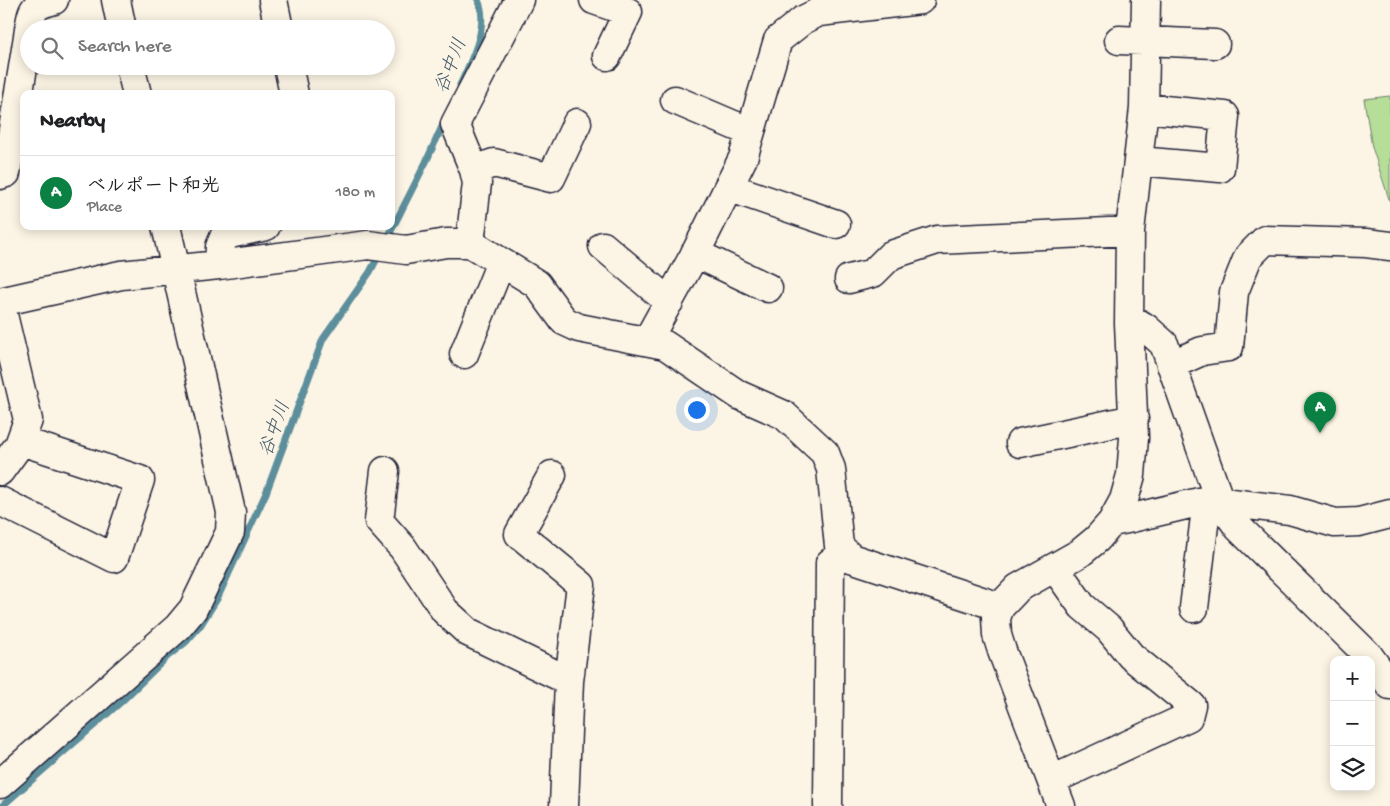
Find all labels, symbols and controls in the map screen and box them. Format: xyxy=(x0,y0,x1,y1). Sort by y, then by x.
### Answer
search box xyxy=(20,20,395,75)
icon: search xyxy=(38,34,66,62)
water label: 谷中川 xyxy=(430,35,473,97)
text: Search here xyxy=(78,36,172,59)
text: Nearby xyxy=(40,110,105,135)
text: ベルポート和光 xyxy=(87,176,220,199)
text: A xyxy=(51,184,61,203)
text: 180 m xyxy=(336,184,375,203)
text: Place xyxy=(87,199,122,218)
pin: A xyxy=(1304,392,1336,433)
your location xyxy=(684,397,710,423)
water label: 谷中川 xyxy=(255,398,297,460)
map controls xyxy=(1330,656,1375,791)
button: + xyxy=(1330,656,1375,701)
button: − xyxy=(1330,701,1375,746)
button: layers xyxy=(1330,746,1375,791)

